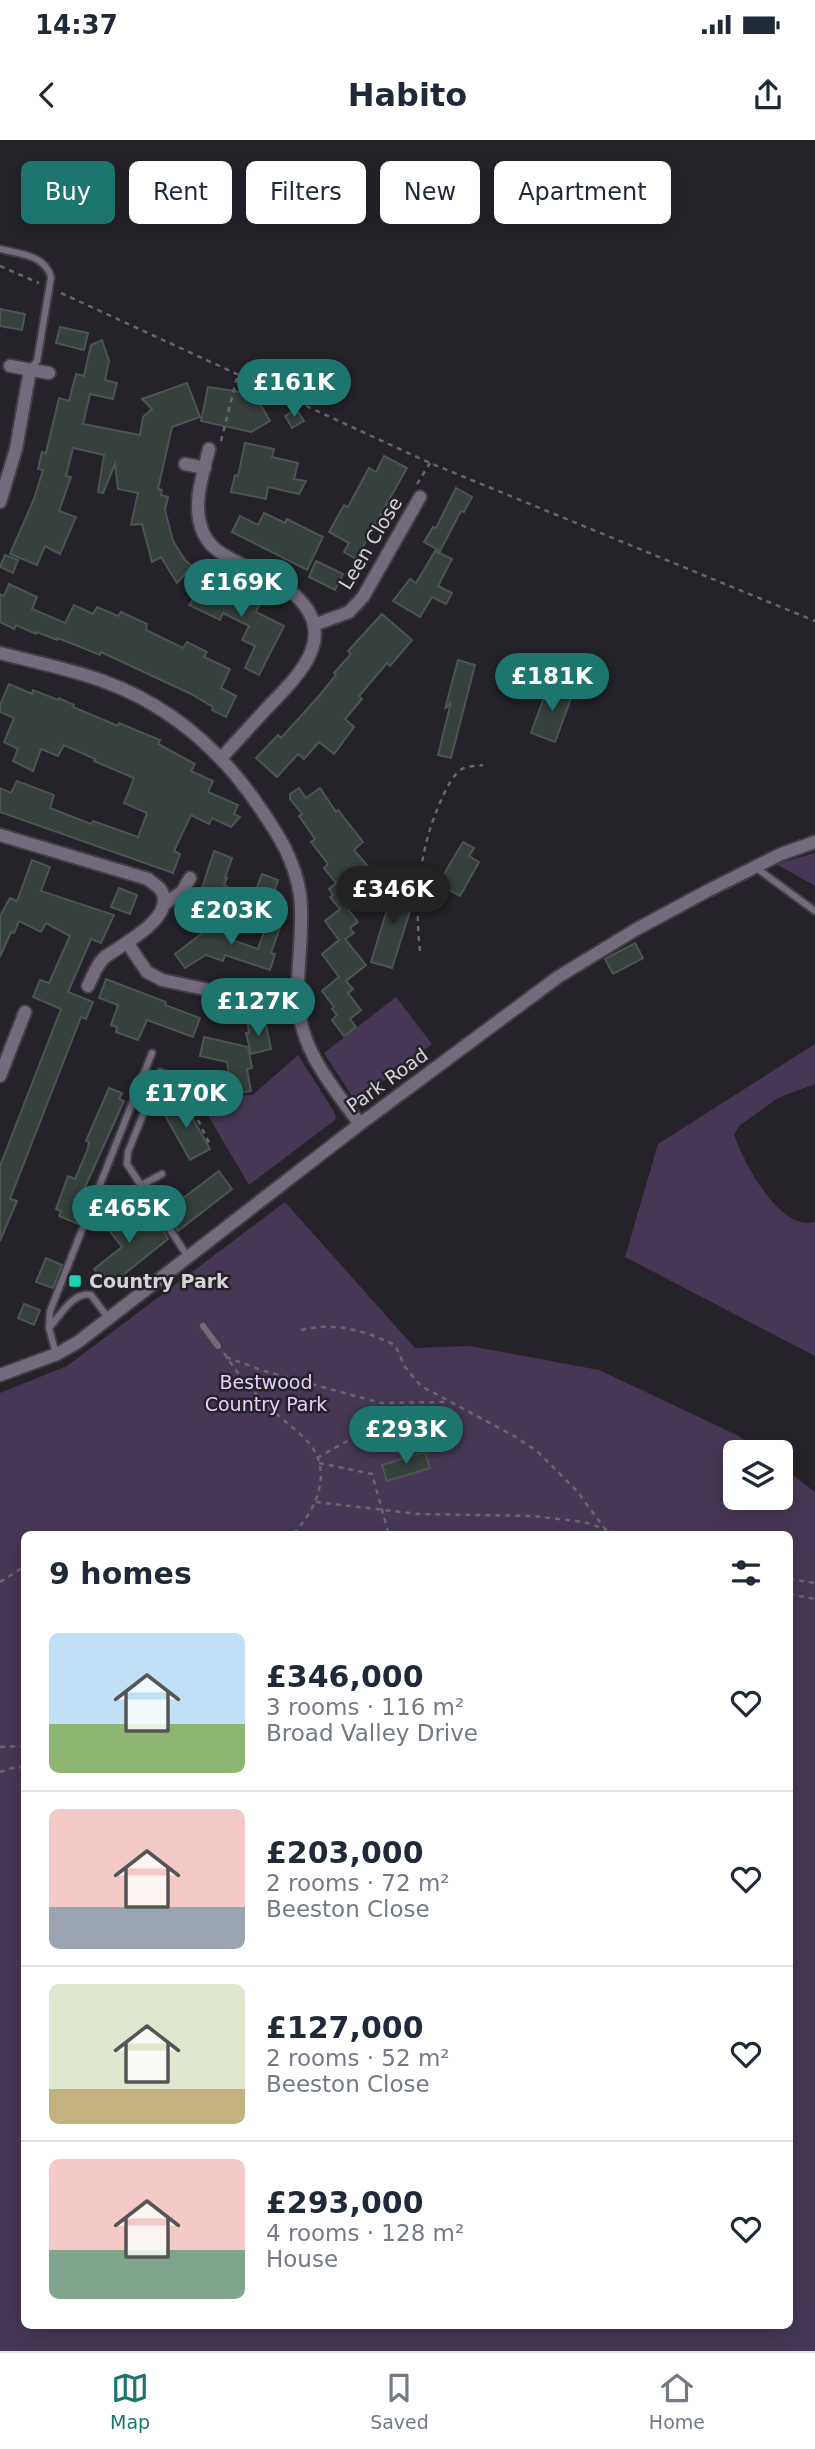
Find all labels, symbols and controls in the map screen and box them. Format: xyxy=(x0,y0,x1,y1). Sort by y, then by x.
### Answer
text: 14:37 xyxy=(35,10,118,40)
icon: back xyxy=(28,76,66,114)
text: Habito xyxy=(348,76,467,114)
icon: share xyxy=(749,76,787,114)
chip: Buy xyxy=(21,161,115,224)
chip: Rent xyxy=(129,161,232,224)
chip: Filters xyxy=(246,161,366,224)
chip: New xyxy=(380,161,480,224)
chip: Apartment xyxy=(494,161,671,224)
pin: £161K xyxy=(245,359,343,419)
text: £161K xyxy=(253,369,335,395)
street label: Leen Close xyxy=(334,493,406,593)
pin: £169K xyxy=(192,560,290,619)
text: £169K xyxy=(200,569,282,595)
pin: £181K xyxy=(503,654,601,713)
text: £181K xyxy=(511,663,593,689)
pin: £346K xyxy=(344,866,442,926)
text: £346K xyxy=(352,876,434,902)
pin: £203K xyxy=(182,888,280,947)
text: £203K xyxy=(190,897,272,923)
pin: £127K xyxy=(209,978,307,1038)
text: £127K xyxy=(217,988,299,1014)
street label: Park Road xyxy=(342,1043,432,1117)
pin: £170K xyxy=(137,1070,235,1130)
text: £170K xyxy=(145,1080,227,1106)
pin: £465K xyxy=(80,1186,178,1245)
text: £465K xyxy=(88,1195,170,1221)
place label: Country Park xyxy=(89,1270,229,1292)
marker: Country Park xyxy=(67,1273,83,1289)
park label: Bestwood Country Park xyxy=(205,1371,327,1415)
pin: £293K xyxy=(357,1406,455,1466)
text: £293K xyxy=(365,1416,447,1442)
map controls xyxy=(723,1440,793,1510)
button: layers xyxy=(723,1440,793,1510)
icon: filters xyxy=(727,1554,765,1592)
text: 9 homes xyxy=(49,1556,192,1591)
text: £346,000 xyxy=(266,1659,424,1694)
icon: home xyxy=(105,1661,189,1745)
icon: heart xyxy=(727,1684,765,1722)
text: 3 rooms · 116 m² xyxy=(266,1694,464,1720)
text: Broad Valley Drive xyxy=(266,1720,478,1746)
text: £203,000 xyxy=(266,1835,424,1870)
icon: home xyxy=(105,1837,189,1921)
icon: heart xyxy=(727,1860,765,1898)
text: 2 rooms · 72 m² xyxy=(266,1870,450,1896)
text: Beeston Close xyxy=(266,1896,430,1922)
text: £127,000 xyxy=(266,2010,424,2045)
icon: home xyxy=(105,2012,189,2096)
icon: heart xyxy=(727,2035,765,2073)
text: 2 rooms · 52 m² xyxy=(266,2045,450,2071)
text: Beeston Close xyxy=(266,2071,430,2097)
text: £293,000 xyxy=(266,2185,424,2220)
icon: home xyxy=(105,2187,189,2271)
icon: heart xyxy=(727,2210,765,2248)
text: 4 rooms · 128 m² xyxy=(266,2220,464,2246)
text: House xyxy=(266,2246,338,2272)
tab: Map xyxy=(110,2369,150,2433)
tab: Saved xyxy=(370,2369,429,2433)
tab: Home xyxy=(649,2369,705,2433)

